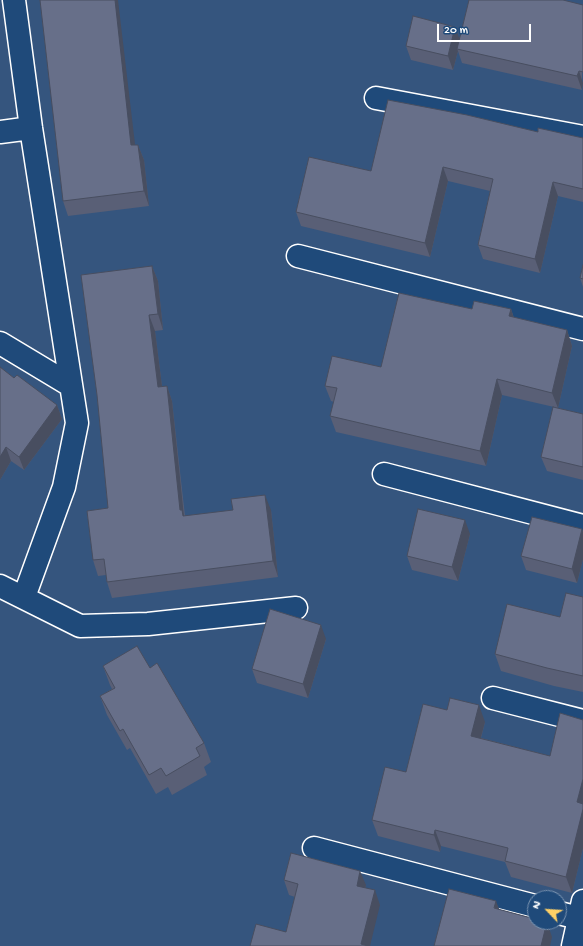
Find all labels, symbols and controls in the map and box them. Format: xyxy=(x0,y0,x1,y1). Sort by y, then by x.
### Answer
scale bar xyxy=(439,16,533,42)
text: 20 m xyxy=(444,24,468,38)
north arrow xyxy=(527,890,567,930)
text: N xyxy=(530,900,544,911)

